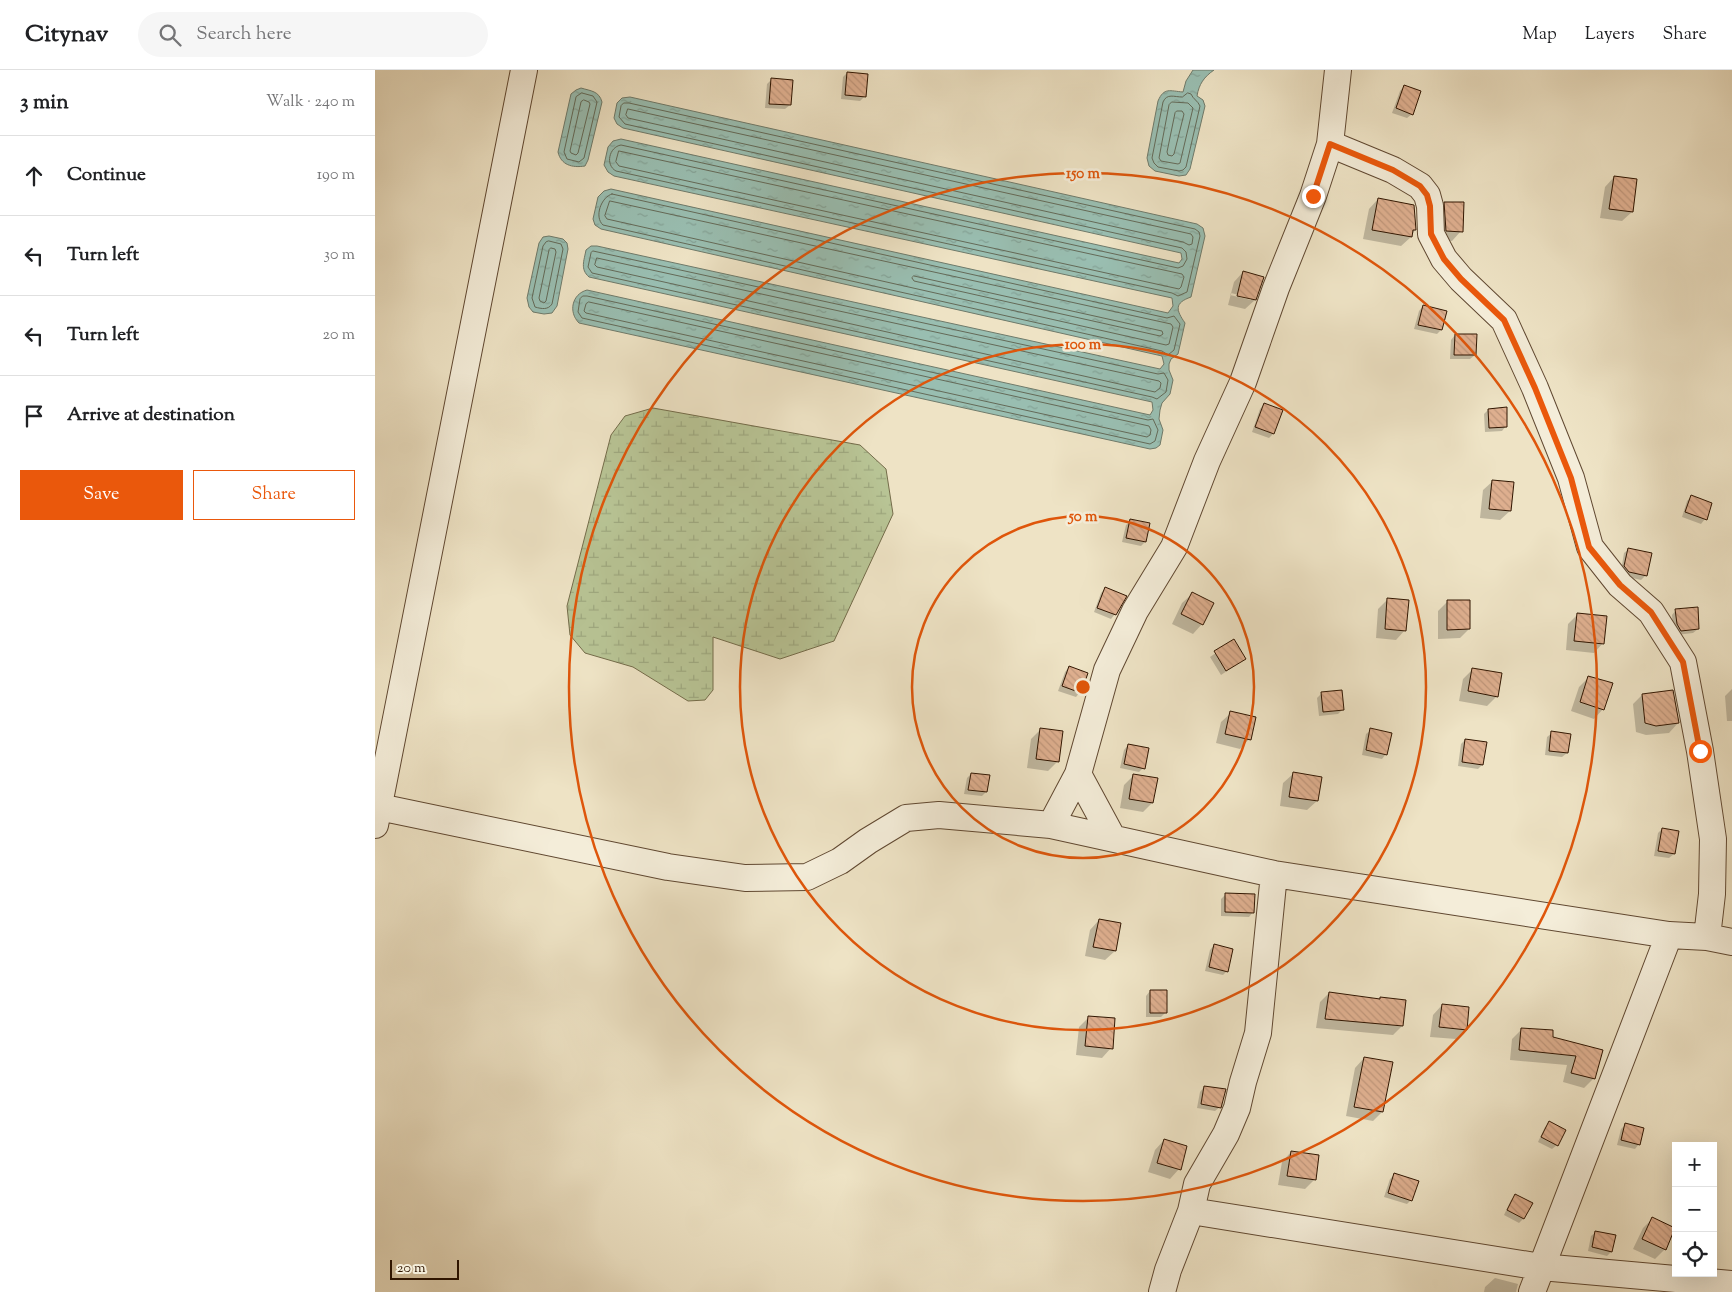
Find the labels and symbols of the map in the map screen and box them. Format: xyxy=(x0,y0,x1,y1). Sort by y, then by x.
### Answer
text: 150 m xyxy=(1066,164,1100,185)
route end xyxy=(1302,185,1325,208)
text: 100 m xyxy=(1065,335,1102,356)
text: 50 m xyxy=(1068,507,1098,528)
centre of rings xyxy=(1074,678,1092,696)
route start xyxy=(1689,740,1712,763)
scale bar xyxy=(390,1257,459,1280)

